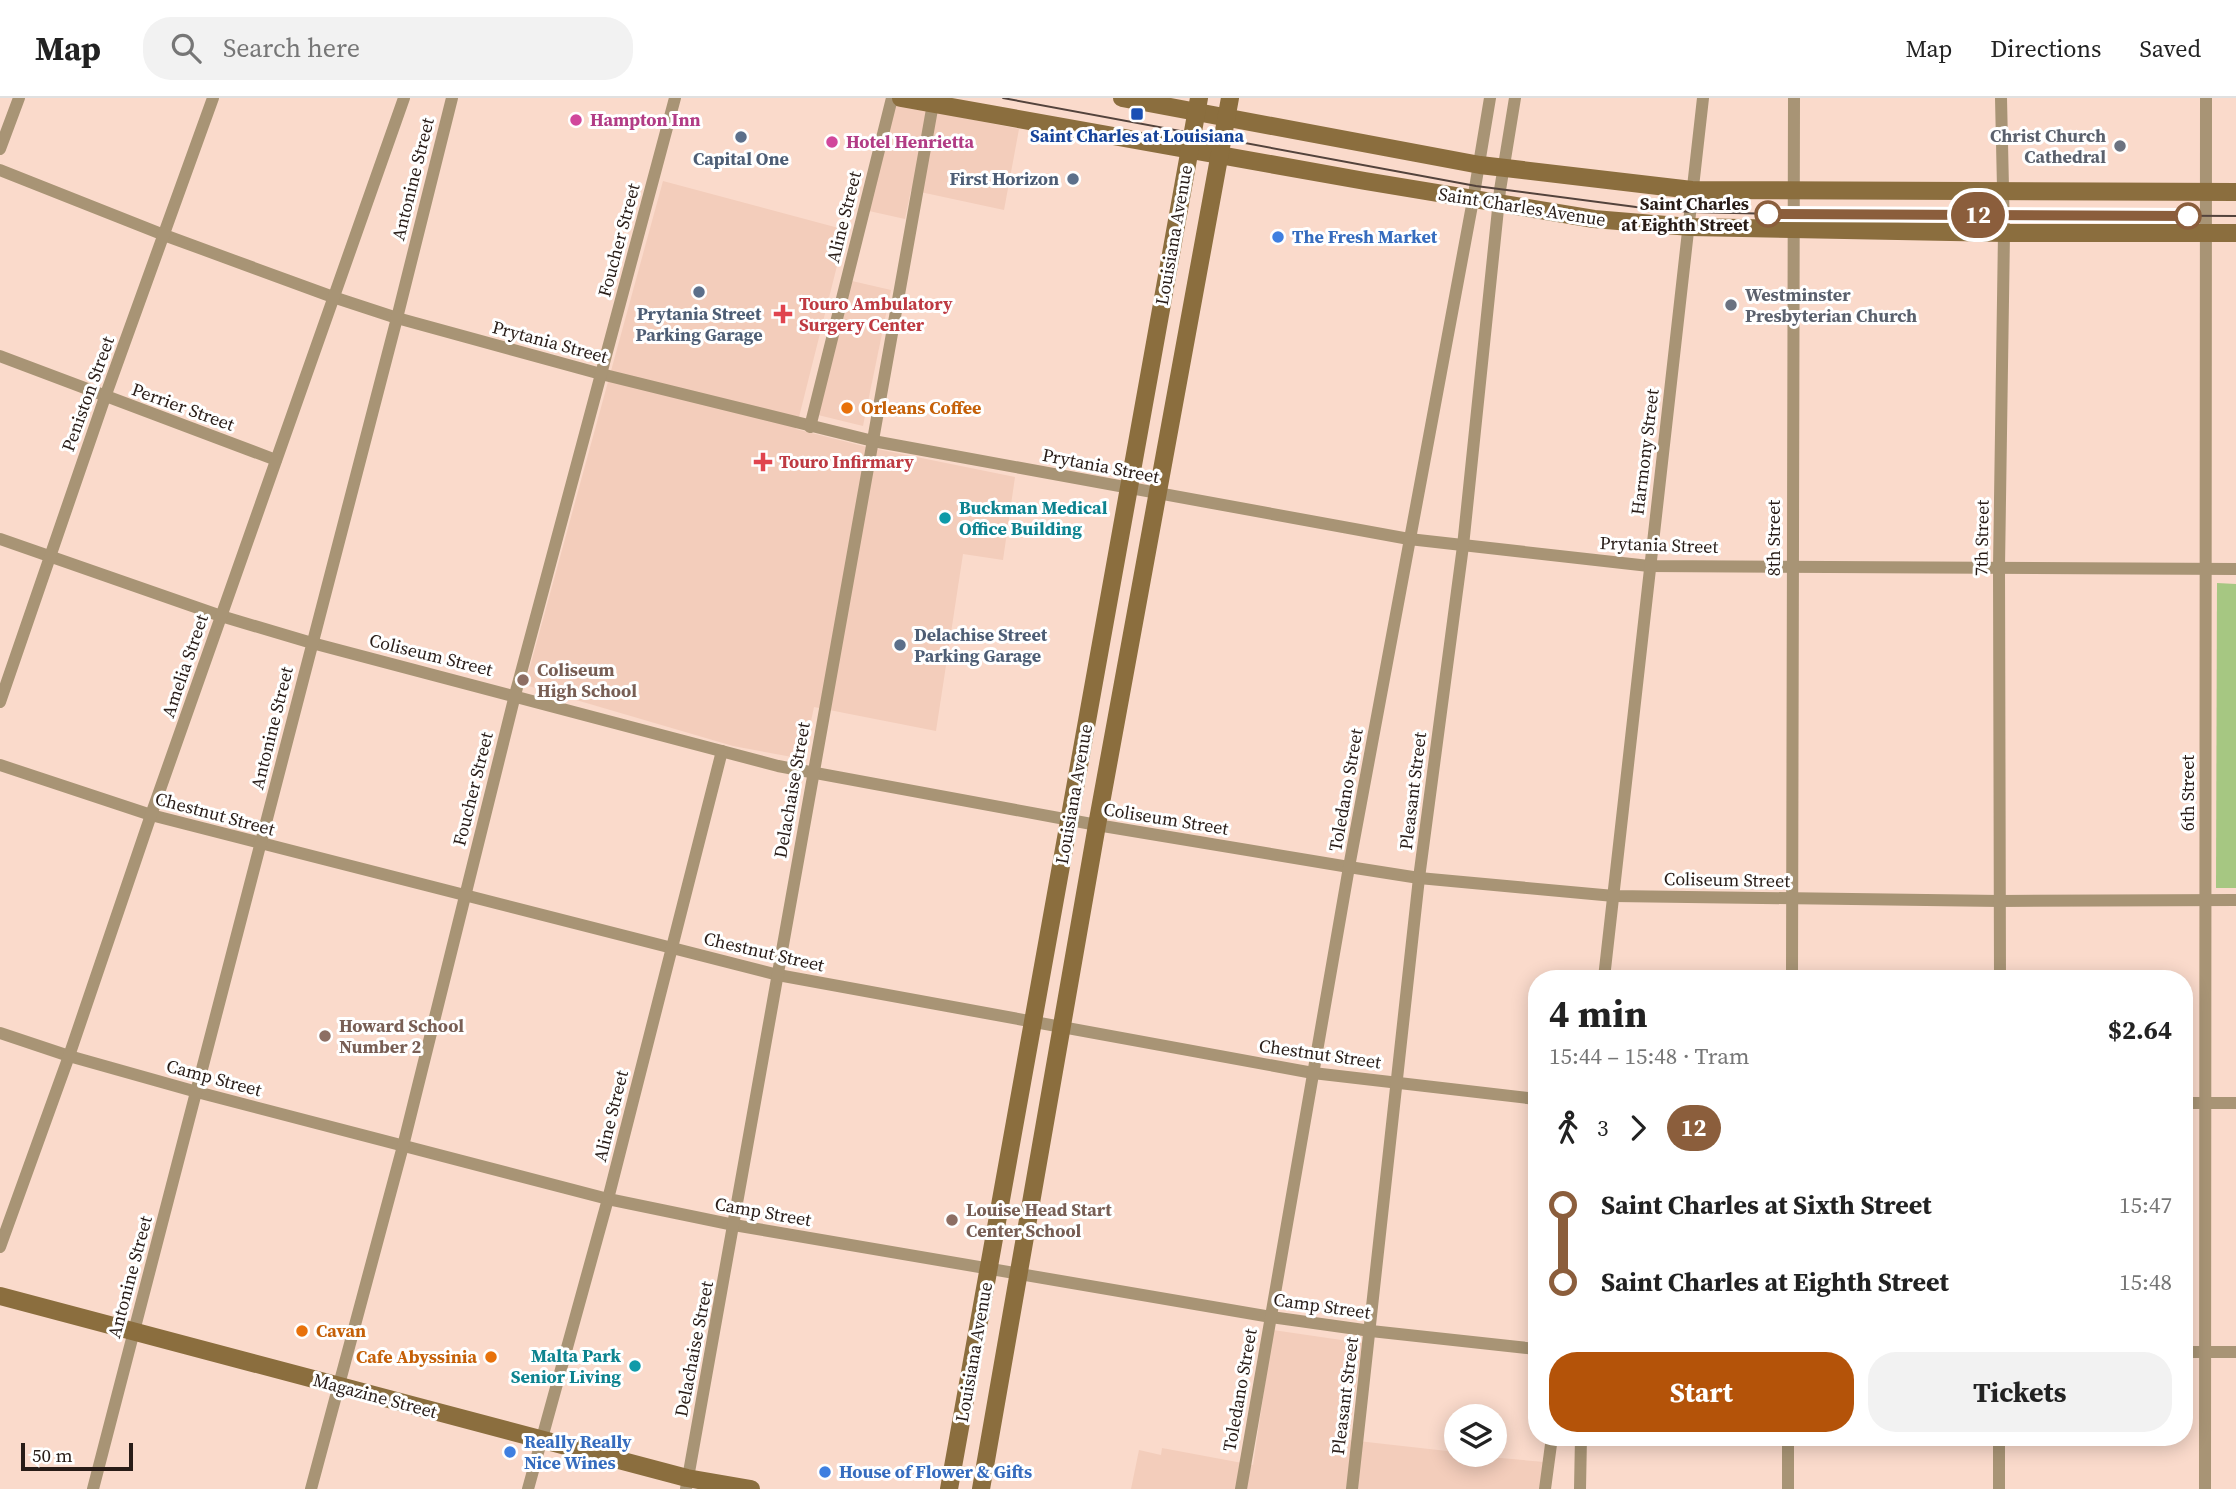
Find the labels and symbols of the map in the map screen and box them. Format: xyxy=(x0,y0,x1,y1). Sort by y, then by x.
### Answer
marker: Saint Charles at Louisiana xyxy=(1129,106,1145,122)
place label: Hampton Inn xyxy=(590,107,701,132)
marker: Hampton Inn xyxy=(568,112,584,128)
street label: Antonine Street xyxy=(385,115,440,243)
place label: Saint Charles at Louisiana xyxy=(1030,123,1244,148)
place label: Christ Church Cathedral xyxy=(1990,123,2106,169)
marker: Capital One xyxy=(733,129,749,145)
place label: Hotel Henrietta xyxy=(846,129,975,154)
marker: Hotel Henrietta xyxy=(824,134,840,150)
marker: Christ Church Cathedral xyxy=(2112,138,2128,154)
place label: Capital One xyxy=(693,146,789,171)
street label: Louisiana Avenue xyxy=(1149,163,1198,307)
place label: First Horizon xyxy=(950,166,1059,191)
street label: Aline Street xyxy=(820,168,867,265)
marker: First Horizon xyxy=(1065,171,1081,187)
street label: Foucher Street xyxy=(591,180,646,299)
street label: Saint Charles Avenue xyxy=(1437,181,1607,232)
place label: Saint Charles at Eighth Street xyxy=(1621,191,1750,237)
line badge: 12 xyxy=(1946,192,2010,238)
marker: Saint Charles at Eighth Street xyxy=(1755,201,1781,227)
unlabelled marker xyxy=(2175,203,2201,229)
place label: The Fresh Market xyxy=(1292,224,1438,249)
marker: The Fresh Market xyxy=(1270,229,1286,245)
place label: Westminster Presbyterian Church xyxy=(1745,282,1917,328)
marker: Prytania Street Parking Garage xyxy=(691,284,707,300)
place label: Touro Ambulatory Surgery Center xyxy=(799,291,953,337)
marker: Westminster Presbyterian Church xyxy=(1723,297,1739,313)
place label: Prytania Street Parking Garage xyxy=(635,301,763,347)
marker: Touro Ambulatory Surgery Center xyxy=(773,304,793,324)
street label: Prytania Street xyxy=(490,314,611,369)
street label: Peniston Street xyxy=(55,333,120,455)
street label: Perrier Street xyxy=(128,376,238,437)
street label: Harmony Street xyxy=(1624,387,1665,516)
place label: Orleans Coffee xyxy=(861,395,981,420)
marker: Orleans Coffee xyxy=(839,400,855,416)
street label: Prytania Street xyxy=(1040,442,1162,489)
place label: Touro Infirmary xyxy=(779,449,914,474)
marker: Touro Infirmary xyxy=(753,452,773,472)
place label: Buckman Medical Office Building xyxy=(959,495,1108,541)
street label: 7th Street xyxy=(1968,499,1995,576)
street label: 8th Street xyxy=(1761,500,1786,576)
marker: Buckman Medical Office Building xyxy=(937,510,953,526)
street label: Prytania Street xyxy=(1599,530,1719,559)
street label: Amelia Street xyxy=(155,611,214,721)
place label: Delachise Street Parking Garage xyxy=(914,622,1048,668)
street label: Coliseum Street xyxy=(367,627,496,682)
marker: Delachise Street Parking Garage xyxy=(892,637,908,653)
place label: Coliseum High School xyxy=(537,657,637,703)
street label: Antonine Street xyxy=(244,664,299,792)
marker: Coliseum High School xyxy=(515,672,531,688)
street label: Delachaise Street xyxy=(767,720,816,860)
street label: Louisiana Avenue xyxy=(1049,722,1098,866)
street label: Toledano Street xyxy=(1322,726,1369,853)
street label: Foucher Street xyxy=(446,729,499,848)
street label: Pleasant Street xyxy=(1393,731,1432,851)
street label: 6th Street xyxy=(2175,755,2200,831)
street label: Chestnut Street xyxy=(153,786,278,842)
street label: Coliseum Street xyxy=(1102,796,1231,841)
street label: Coliseum Street xyxy=(1664,866,1790,893)
street label: Chestnut Street xyxy=(701,926,827,978)
place label: Howard School Number 2 xyxy=(339,1013,464,1059)
marker: Howard School Number 2 xyxy=(317,1028,333,1044)
street label: Chestnut Street xyxy=(1257,1033,1383,1074)
street label: Camp Street xyxy=(164,1053,265,1102)
street label: Aline Street xyxy=(587,1067,634,1164)
street label: Camp Street xyxy=(713,1191,813,1232)
place label: Louise Head Start Center School xyxy=(966,1197,1112,1243)
marker: Louise Head Start Center School xyxy=(944,1212,960,1228)
street label: Antonine Street xyxy=(101,1213,158,1341)
street label: Delachaise Street xyxy=(668,1279,719,1419)
street label: Louisiana Avenue xyxy=(949,1280,998,1424)
street label: Camp Street xyxy=(1272,1286,1372,1325)
place label: Cavan xyxy=(316,1318,366,1343)
marker: Cavan xyxy=(294,1323,310,1339)
street label: Toledano Street xyxy=(1216,1326,1263,1453)
street label: Pleasant Street xyxy=(1325,1336,1364,1456)
place label: Malta Park Senior Living xyxy=(511,1343,621,1389)
place label: Cafe Abyssinia xyxy=(356,1344,477,1369)
marker: Cafe Abyssinia xyxy=(483,1349,499,1365)
marker: Malta Park Senior Living xyxy=(627,1358,643,1374)
street label: Magazine Street xyxy=(310,1367,440,1424)
place label: Really Really Nice Wines xyxy=(524,1429,632,1475)
scale bar xyxy=(21,1440,133,1472)
marker: Really Really Nice Wines xyxy=(502,1444,518,1460)
place label: House of Flower & Gifts xyxy=(839,1459,1032,1484)
marker: House of Flower & Gifts xyxy=(817,1464,833,1480)

